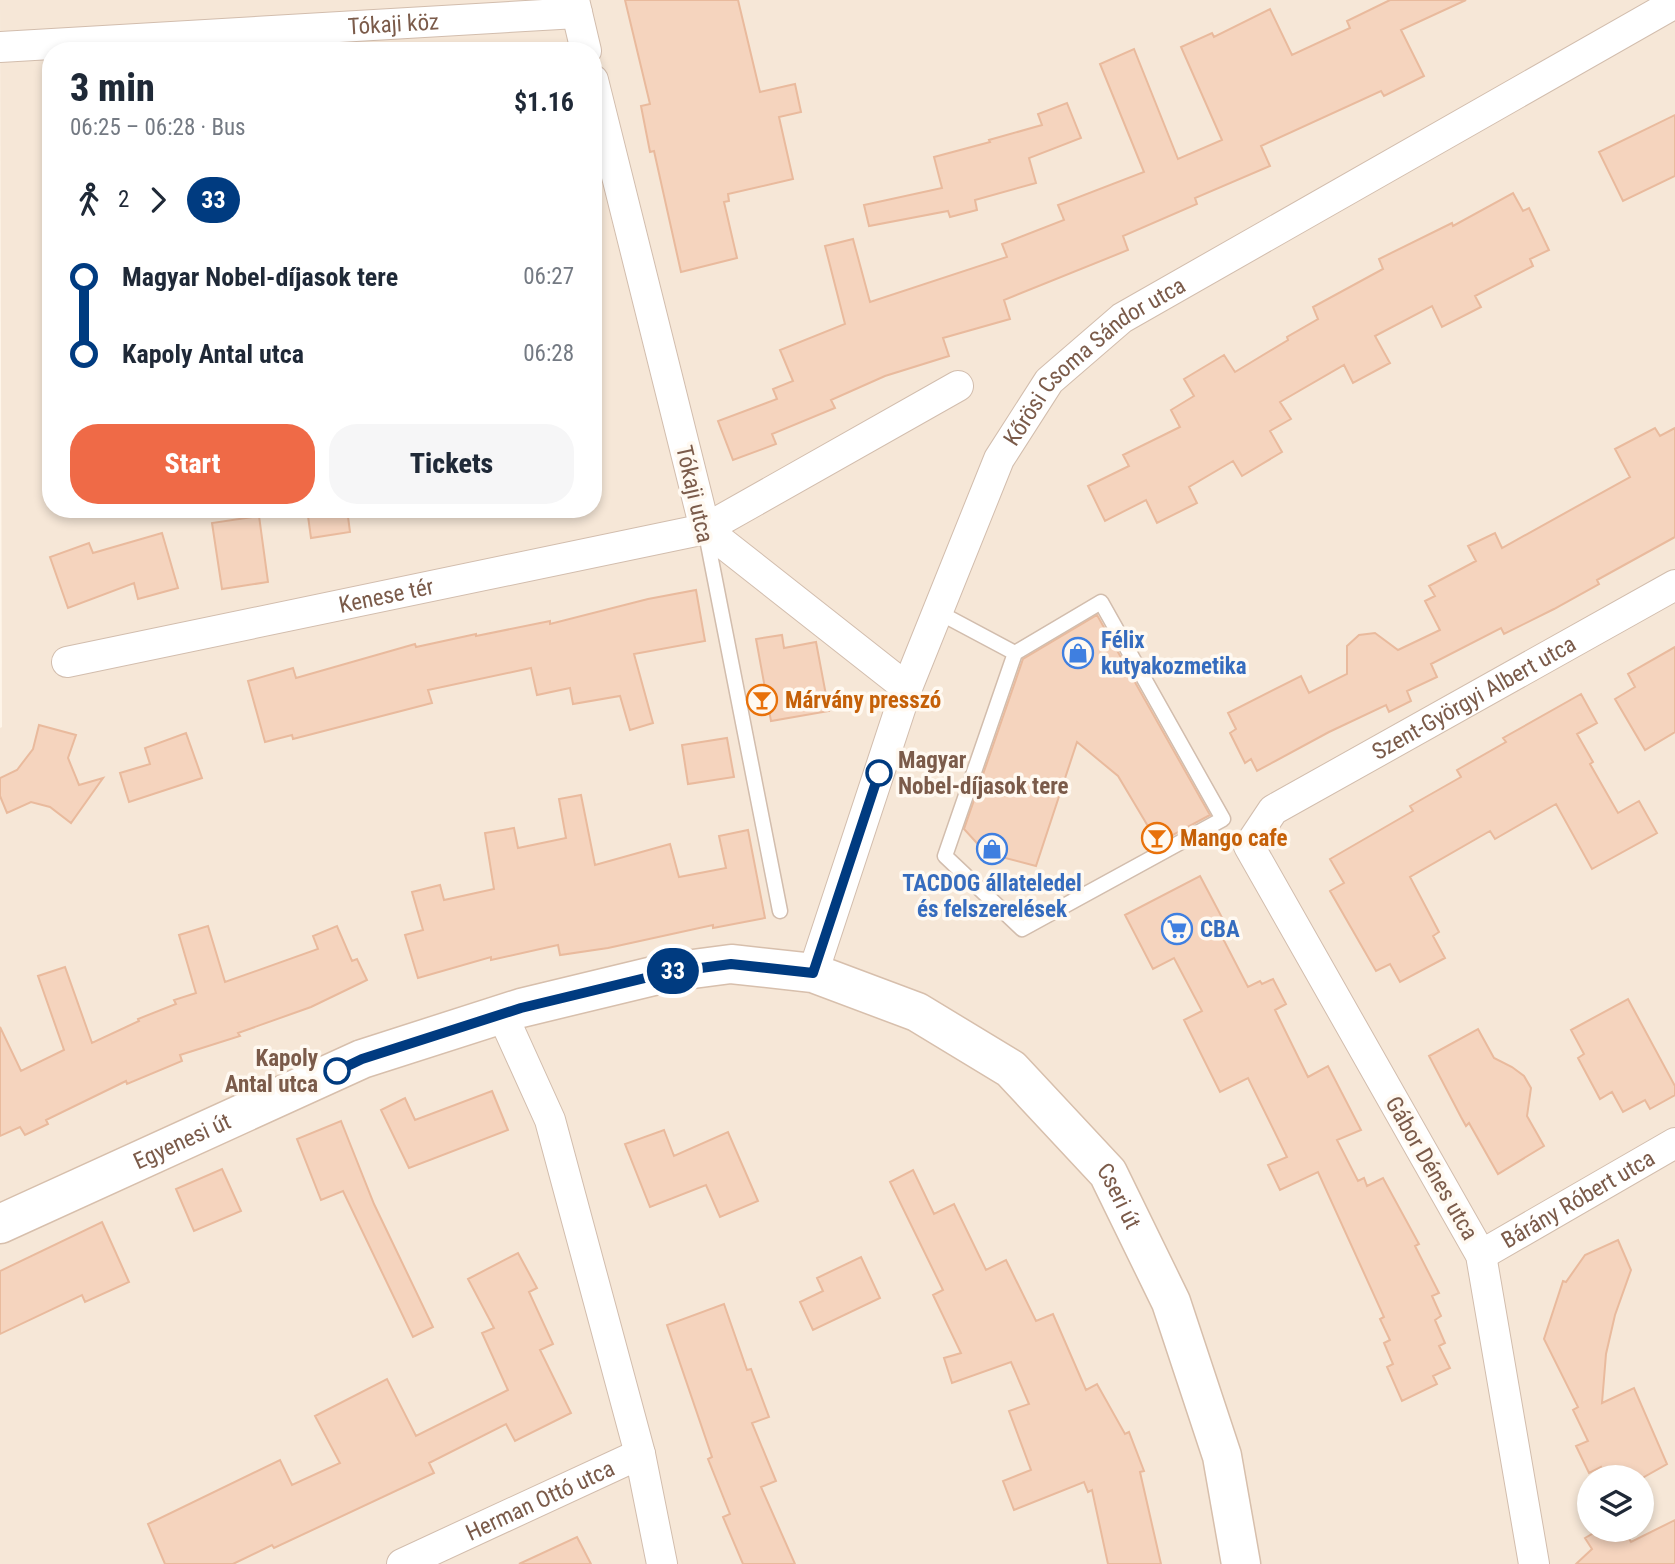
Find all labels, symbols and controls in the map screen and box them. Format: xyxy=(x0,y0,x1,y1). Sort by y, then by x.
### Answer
street label: Tókaji köz xyxy=(347,8,440,40)
text: 3 min xyxy=(70,66,155,110)
text: $1.16 xyxy=(514,87,574,117)
text: 06:25 – 06:28 · Bus xyxy=(70,114,246,141)
icon: walk xyxy=(70,181,108,219)
icon: forward xyxy=(139,181,177,219)
text: 2 xyxy=(118,186,129,213)
text: 33 xyxy=(201,186,226,214)
text: Magyar Nobel-díjasok tere xyxy=(122,262,398,292)
text: 06:27 xyxy=(523,263,574,290)
street label: Kőrösi Csoma Sándor utca xyxy=(998,272,1190,451)
text: Kapoly Antal utca xyxy=(122,339,304,369)
text: 06:28 xyxy=(523,340,574,367)
button: Start xyxy=(70,424,315,504)
button: Tickets xyxy=(329,424,574,504)
street label: Tókaji utca xyxy=(670,443,719,545)
street label: Kenese tér xyxy=(336,573,436,619)
place label: Félix kutyakozmetika xyxy=(1101,627,1247,680)
street label: Szent-Györgyi Albert utca xyxy=(1367,630,1581,766)
shop icon: Félix kutyakozmetika xyxy=(1061,636,1095,670)
bar icon: Márvány presszó xyxy=(745,683,779,717)
place label: Márvány presszó xyxy=(785,687,941,714)
place label: Magyar Nobel-díjasok tere xyxy=(898,747,1069,800)
marker: Magyar Nobel-díjasok tere xyxy=(866,760,892,786)
bar icon: Mango cafe xyxy=(1140,821,1174,855)
place label: Mango cafe xyxy=(1180,825,1288,852)
shop icon: TACDOG állateledel és felszerelések xyxy=(975,832,1009,866)
place label: TACDOG állateledel és felszerelések xyxy=(902,870,1082,923)
supermarket icon: CBA xyxy=(1160,912,1194,946)
place label: CBA xyxy=(1200,916,1240,943)
line badge: 33 xyxy=(642,948,704,994)
text: 33 xyxy=(661,957,685,985)
place label: Kapoly Antal utca xyxy=(225,1045,319,1098)
marker: Kapoly Antal utca xyxy=(324,1058,350,1084)
street label: Gábor Dénes utca xyxy=(1380,1092,1483,1245)
street label: Egyenesi út xyxy=(129,1108,235,1175)
street label: Bárány Róbert utca xyxy=(1497,1145,1660,1254)
street label: Cseri út xyxy=(1091,1157,1146,1234)
street label: Herman Ottó utca xyxy=(462,1455,619,1547)
map controls xyxy=(1577,1465,1654,1542)
button: layers xyxy=(1577,1465,1654,1542)

